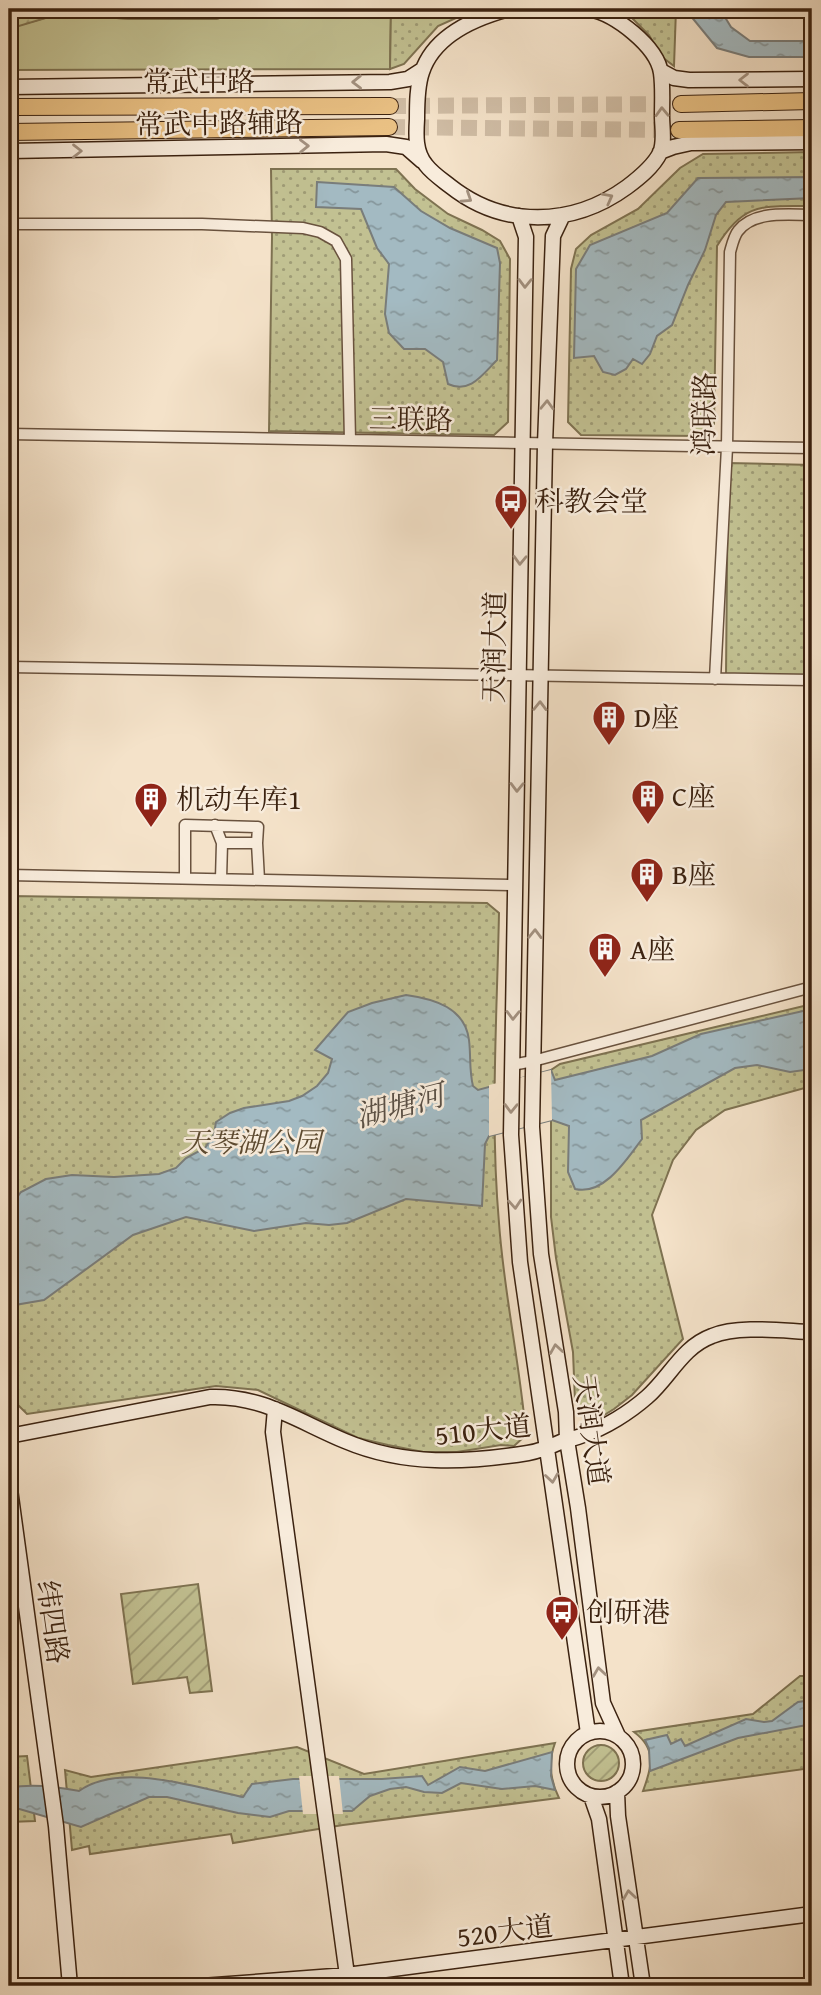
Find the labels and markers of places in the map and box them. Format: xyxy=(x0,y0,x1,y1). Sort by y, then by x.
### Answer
place label: 科教会堂 xyxy=(536,480,648,521)
bus stop icon: 科教会堂 xyxy=(492,482,530,531)
place label: D座 xyxy=(634,696,679,737)
building icon: D座 xyxy=(590,698,628,747)
place label: C座 xyxy=(672,775,715,816)
building icon: C座 xyxy=(629,777,667,826)
place label: 机动车库1 xyxy=(176,778,301,819)
building icon: 机动车库1 xyxy=(132,780,170,829)
place label: B座 xyxy=(672,853,716,894)
building icon: B座 xyxy=(628,855,666,904)
place label: A座 xyxy=(630,928,675,969)
building icon: A座 xyxy=(586,930,624,979)
place label: 创研港 xyxy=(586,1591,670,1632)
bus stop icon: 创研港 xyxy=(543,1593,581,1642)

